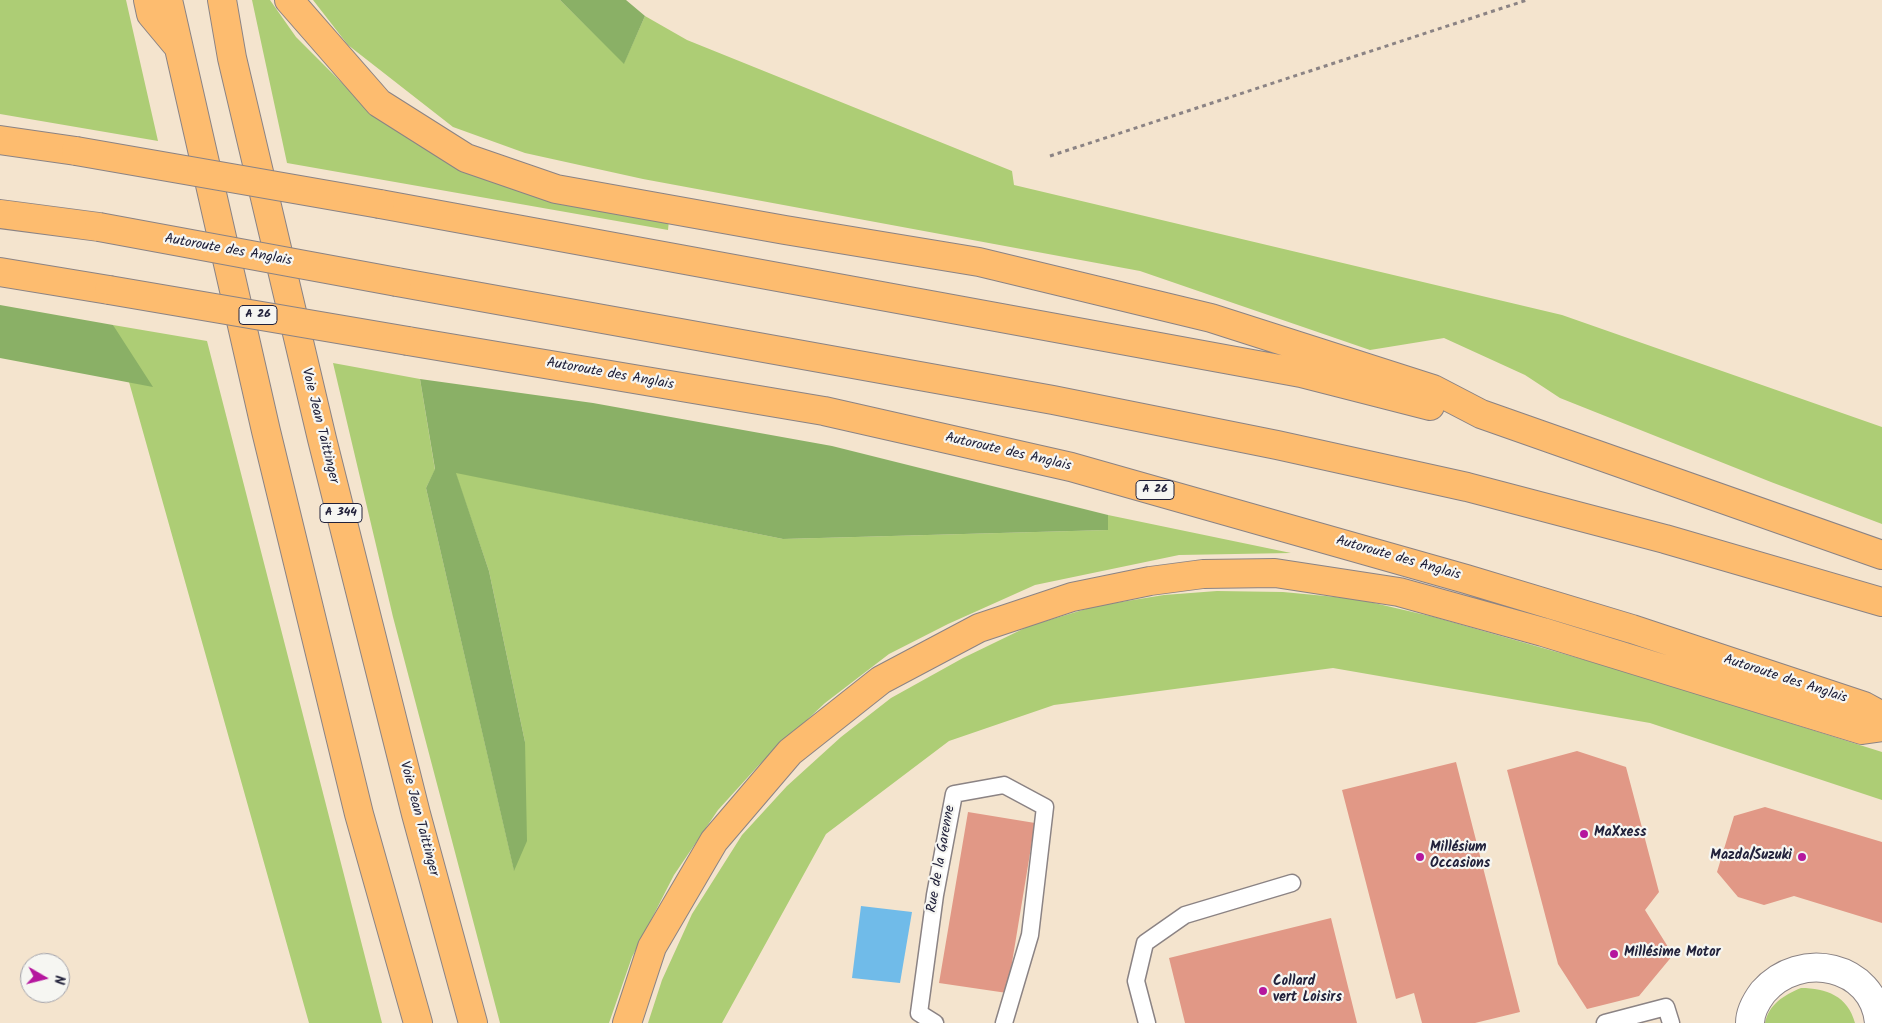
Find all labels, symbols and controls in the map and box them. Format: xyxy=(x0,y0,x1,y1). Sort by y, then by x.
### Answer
street label: Autoroute des Anglais xyxy=(163,232,293,270)
road number: A 26 xyxy=(239,306,277,324)
street label: Autoroute des Anglais xyxy=(545,356,675,394)
street label: Voie Jean Taittinger xyxy=(297,367,341,485)
street label: Autoroute des Anglais xyxy=(943,430,1073,476)
road number: A 26 xyxy=(1136,480,1174,500)
road number: A 344 xyxy=(320,503,362,522)
street label: Autoroute des Anglais xyxy=(1334,533,1462,585)
street label: Autoroute des Anglais xyxy=(1721,652,1849,708)
street label: Voie Jean Taittinger xyxy=(395,760,441,878)
street label: Rue de la Garenne xyxy=(924,804,960,914)
place label: MaXxess xyxy=(1594,826,1646,842)
marker: MaXxess xyxy=(1578,828,1590,840)
place label: Millésium Occasions xyxy=(1430,841,1490,874)
place label: Mazda/Suzuki xyxy=(1710,849,1792,865)
marker: Millésium Occasions xyxy=(1414,851,1426,863)
marker: Mazda/Suzuki xyxy=(1796,851,1808,863)
place label: Millésime Motor xyxy=(1624,946,1721,962)
marker: Millésime Motor xyxy=(1608,948,1620,960)
north arrow xyxy=(20,953,70,1003)
text: N xyxy=(47,974,70,986)
place label: Collard vert Loisirs xyxy=(1273,975,1342,1008)
marker: Collard vert Loisirs xyxy=(1257,985,1269,997)

